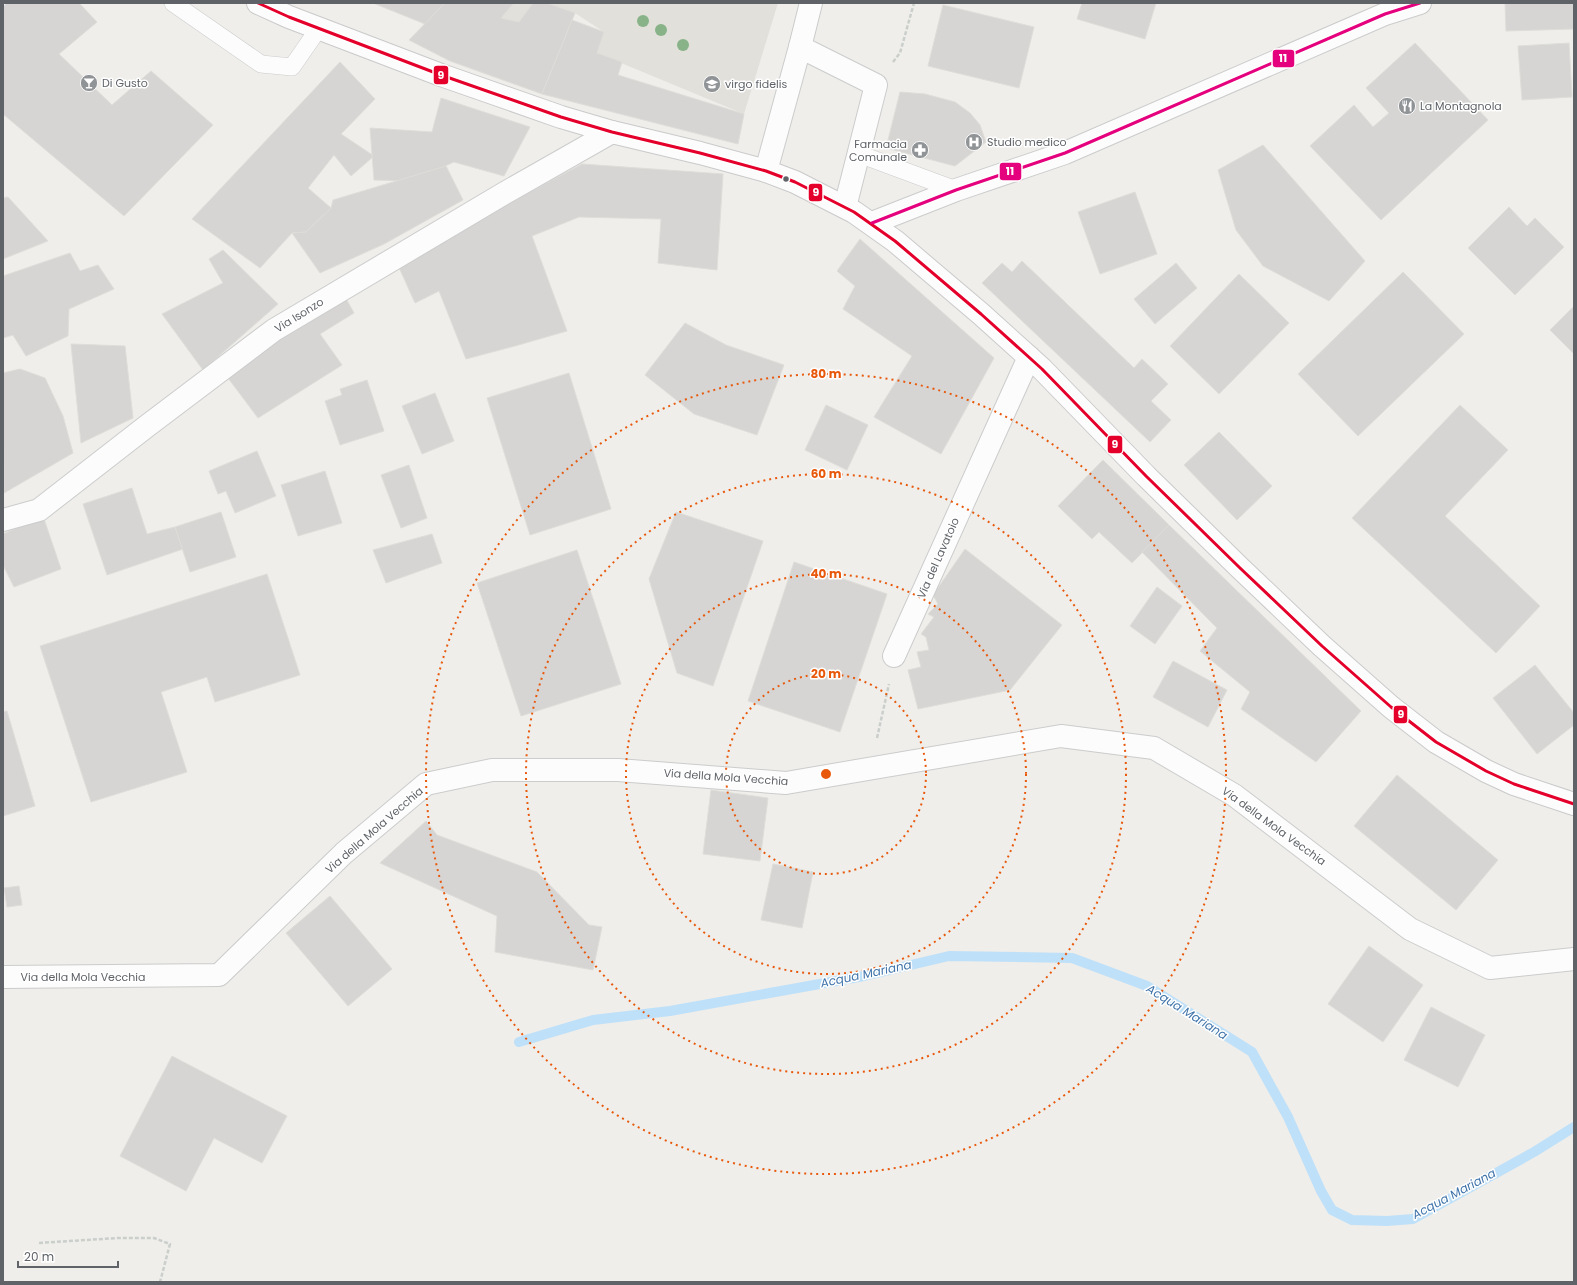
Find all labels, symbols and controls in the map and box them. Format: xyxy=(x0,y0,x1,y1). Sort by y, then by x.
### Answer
line badge: 11 xyxy=(1272,49,1295,68)
text: 11 xyxy=(1279,50,1287,66)
line badge: 9 xyxy=(433,65,449,85)
text: 9 xyxy=(438,67,445,83)
bar icon: Di Gusto xyxy=(79,73,99,93)
school or university icon: virgo fidelis xyxy=(702,74,722,94)
place label: Di Gusto xyxy=(102,75,148,91)
place label: virgo fidelis xyxy=(725,76,787,92)
restaurant icon: La Montagnola xyxy=(1397,96,1417,116)
place label: La Montagnola xyxy=(1420,98,1502,114)
hospital icon: Studio medico xyxy=(964,132,984,152)
place label: Studio medico xyxy=(987,134,1067,150)
place label: Farmacia Comunale xyxy=(849,136,907,165)
pharmacy icon: Farmacia Comunale xyxy=(910,140,930,160)
line badge: 11 xyxy=(999,162,1022,181)
text: 11 xyxy=(1006,163,1014,179)
unlabelled marker xyxy=(781,174,791,184)
line badge: 9 xyxy=(808,183,823,202)
text: 9 xyxy=(813,184,820,200)
street label: Via Isonzo xyxy=(271,294,327,336)
text: 80 m xyxy=(811,365,842,382)
line badge: 9 xyxy=(1107,435,1123,454)
text: 9 xyxy=(1112,436,1119,452)
text: 60 m xyxy=(811,465,842,482)
street label: Via del Lavatoio xyxy=(913,515,963,601)
text: 40 m xyxy=(810,565,842,582)
text: 20 m xyxy=(811,665,841,682)
line badge: 9 xyxy=(1393,705,1408,724)
text: 9 xyxy=(1398,706,1405,722)
street label: Via della Mola Vecchia xyxy=(663,765,789,789)
centre of rings xyxy=(819,767,833,781)
street label: Via della Mola Vecchia xyxy=(322,783,426,877)
street label: Via della Mola Vecchia xyxy=(1219,783,1329,869)
water label: Acqua Mariana xyxy=(818,956,913,992)
street label: Via della Mola Vecchia xyxy=(21,969,145,985)
water label: Acqua Mariana xyxy=(1143,979,1231,1043)
water label: Acqua Mariana xyxy=(1408,1164,1499,1223)
scale bar xyxy=(18,1243,118,1269)
text: 20 m xyxy=(24,1248,54,1265)

